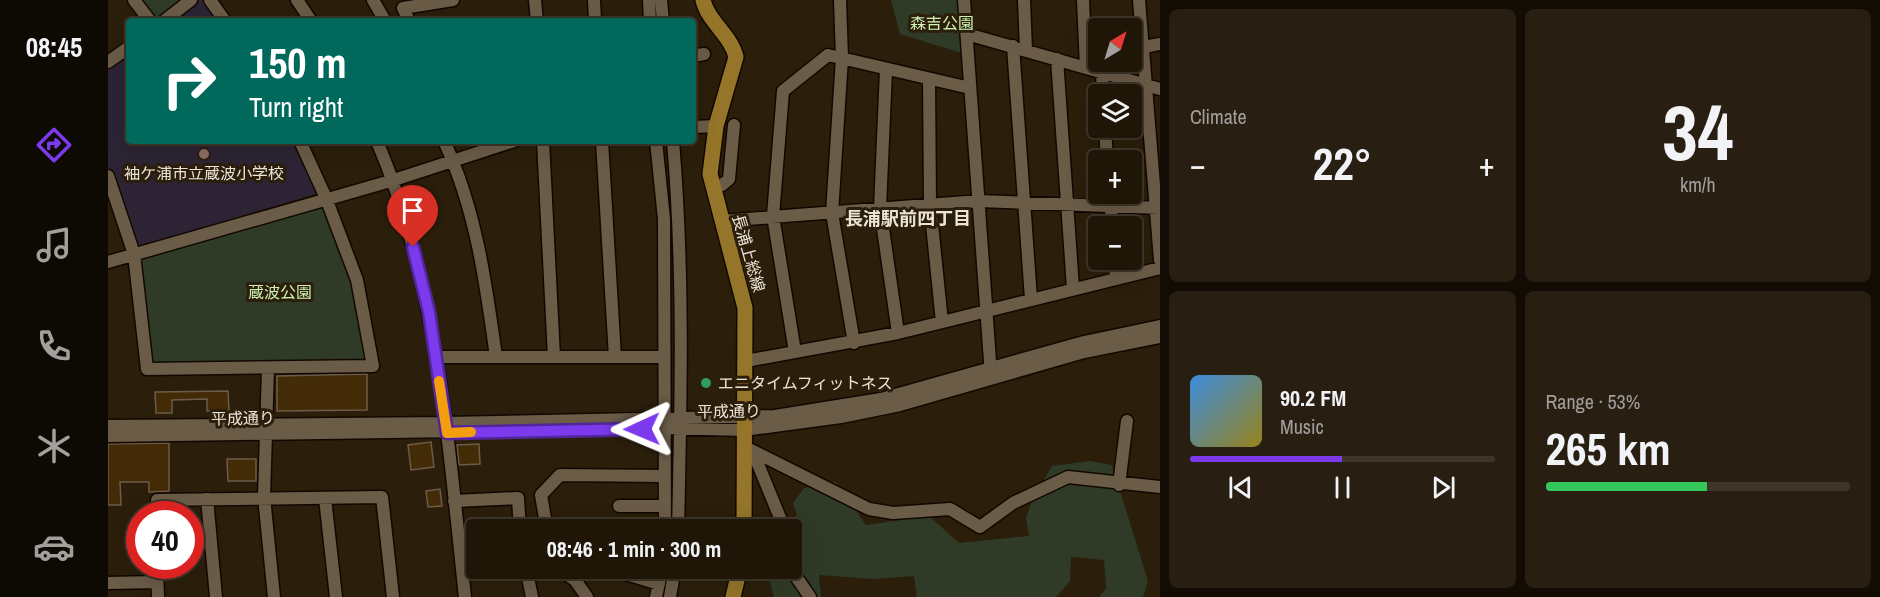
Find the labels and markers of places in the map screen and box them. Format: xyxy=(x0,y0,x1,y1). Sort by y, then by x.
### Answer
marker: 袖ケ浦市立蔵波小学校 xyxy=(197,147,211,161)
place label: 袖ケ浦市立蔵波小学校 xyxy=(124,162,284,184)
pin xyxy=(387,185,438,247)
place label: エニタイムフィットネス xyxy=(718,372,892,394)
marker: エニタイムフィットネス xyxy=(699,376,713,390)

